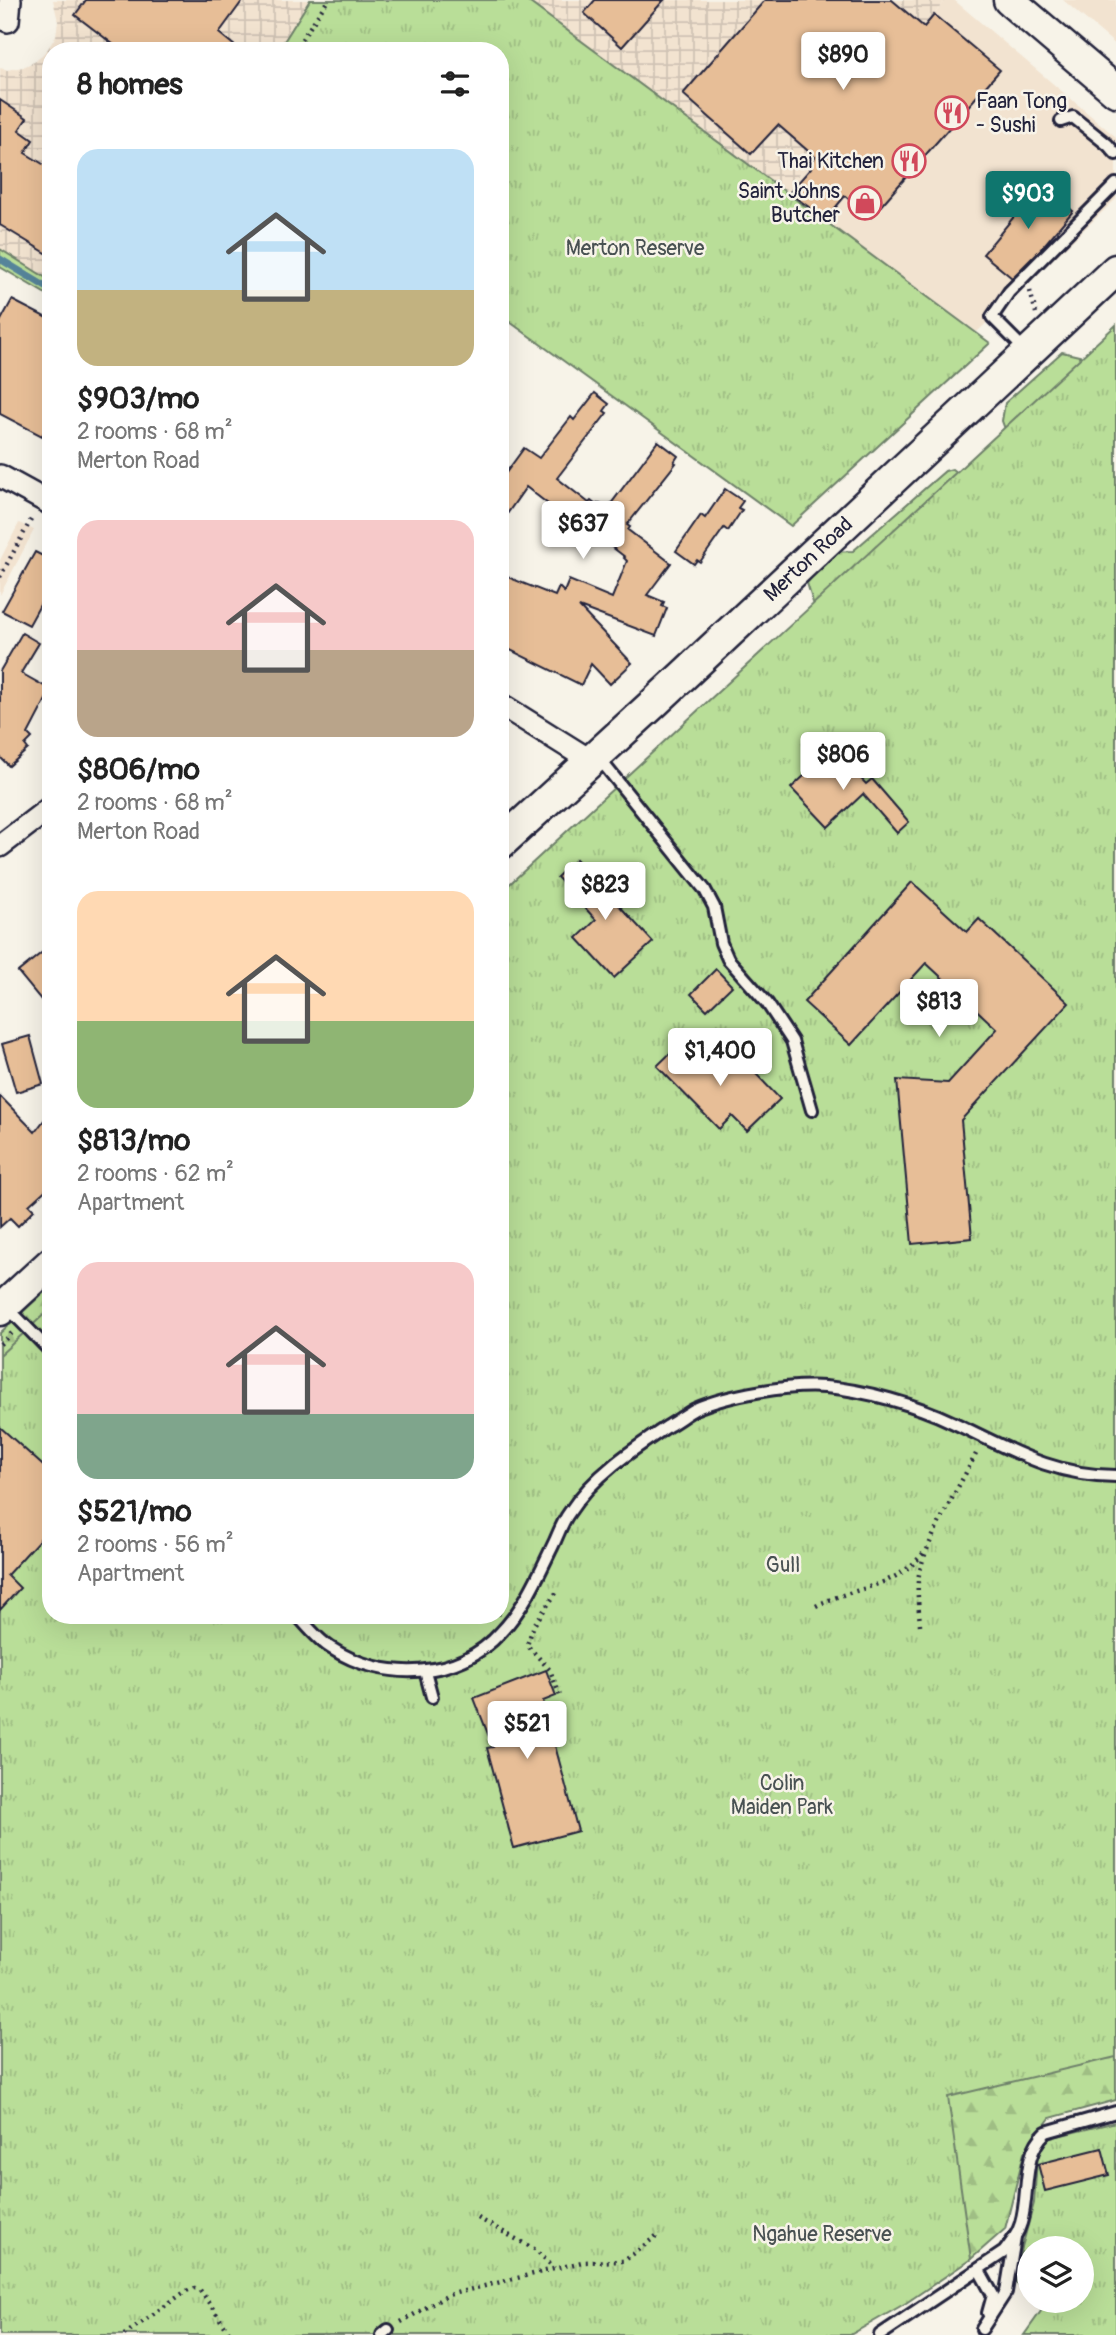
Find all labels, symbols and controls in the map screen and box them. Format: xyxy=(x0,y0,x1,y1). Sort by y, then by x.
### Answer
pin: $890 xyxy=(802,32,884,92)
text: $890 xyxy=(817,40,869,69)
icon: filters xyxy=(436,65,474,103)
text: 8 homes xyxy=(77,66,183,103)
place label: Faan Tong - Sushi xyxy=(976,88,1067,139)
restaurant icon: Faan Tong - Sushi xyxy=(933,94,971,132)
restaurant icon: Thai Kitchen xyxy=(890,142,928,180)
place label: Thai Kitchen xyxy=(777,148,884,175)
pin: $903 xyxy=(987,172,1069,231)
place label: Saint Johns Butcher xyxy=(738,178,841,229)
text: $903 xyxy=(1002,179,1054,208)
shop icon: Saint Johns Butcher xyxy=(846,184,884,222)
icon: home xyxy=(213,194,339,320)
park label: Merton Reserve xyxy=(566,235,705,262)
text: $903/mo xyxy=(77,380,199,417)
text: 2 rooms · 68 m² xyxy=(77,417,233,446)
text: Merton Road xyxy=(77,446,200,475)
pin: $637 xyxy=(542,502,624,561)
text: $637 xyxy=(558,509,608,538)
street label: Merton Road xyxy=(758,511,859,608)
icon: home xyxy=(213,565,339,691)
pin: $806 xyxy=(802,732,884,792)
text: $806 xyxy=(816,740,870,769)
text: $806/mo xyxy=(77,751,200,788)
text: 2 rooms · 68 m² xyxy=(77,788,233,817)
text: Merton Road xyxy=(77,817,200,846)
pin: $823 xyxy=(564,862,646,922)
text: $823 xyxy=(580,870,630,899)
icon: home xyxy=(213,936,339,1062)
pin: $813 xyxy=(898,979,980,1039)
text: $813 xyxy=(916,987,962,1016)
pin: $1,400 xyxy=(663,1028,777,1088)
text: $1,400 xyxy=(684,1036,756,1065)
text: $813/mo xyxy=(77,1122,190,1159)
text: 2 rooms · 62 m² xyxy=(77,1159,234,1188)
text: Apartment xyxy=(77,1188,184,1217)
icon: home xyxy=(213,1307,339,1433)
text: $521/mo xyxy=(77,1493,192,1530)
text: 2 rooms · 56 m² xyxy=(77,1530,234,1559)
park label: Gull xyxy=(766,1552,800,1579)
text: Apartment xyxy=(77,1559,184,1588)
pin: $521 xyxy=(486,1702,568,1761)
text: $521 xyxy=(504,1709,550,1738)
park label: Colin Maiden Park xyxy=(731,1770,833,1821)
park label: Ngahue Reserve xyxy=(752,2221,892,2248)
map controls xyxy=(1017,2236,1094,2313)
button: layers xyxy=(1017,2236,1094,2313)

